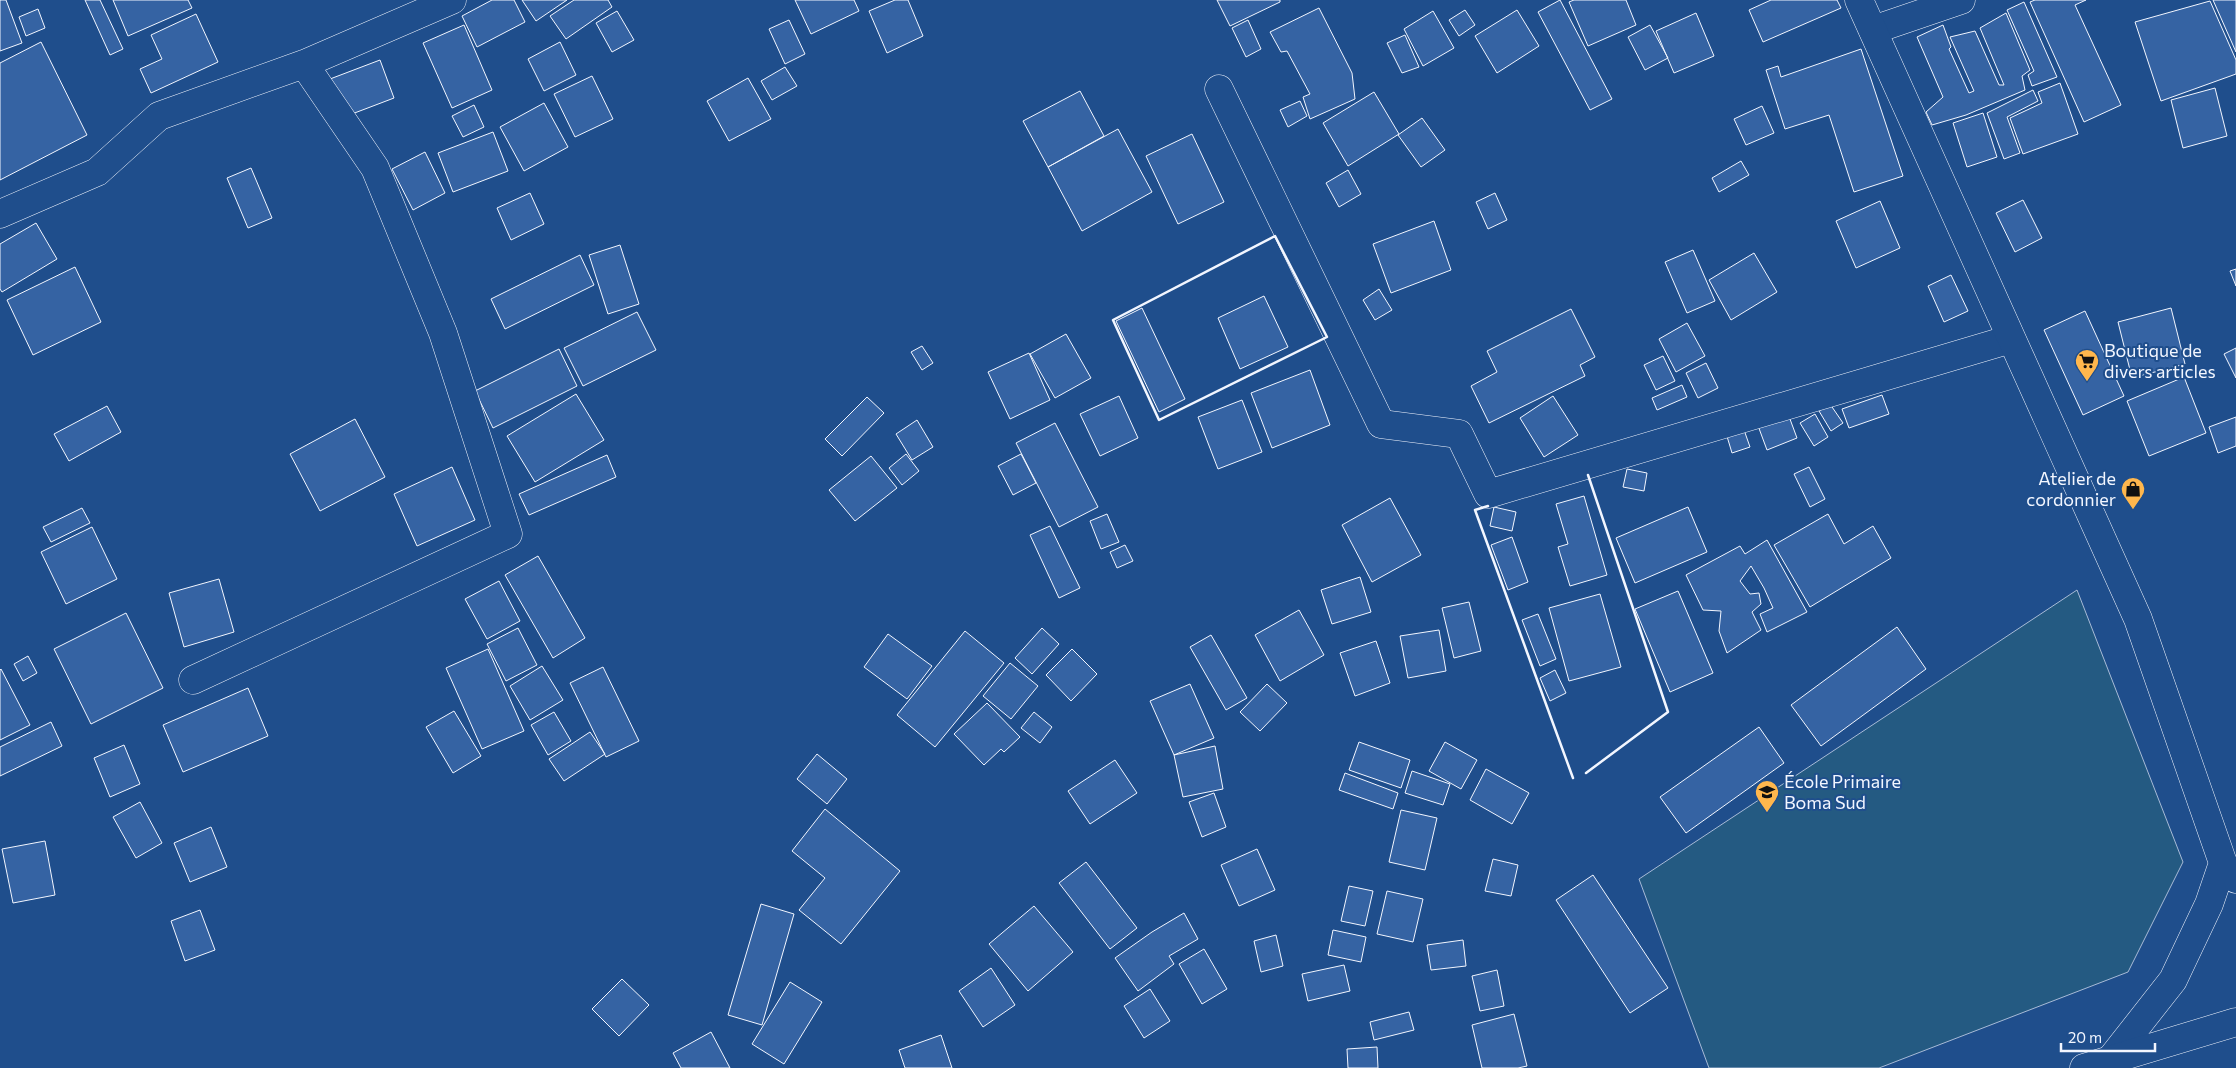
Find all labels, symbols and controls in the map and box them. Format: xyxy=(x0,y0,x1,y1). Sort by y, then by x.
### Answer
place label: Boutique de divers articles xyxy=(2104,339,2216,382)
supermarket icon: Boutique de divers articles xyxy=(2074,348,2100,382)
place label: Atelier de cordonnier xyxy=(2026,467,2116,510)
shop icon: Atelier de cordonnier xyxy=(2120,476,2146,510)
place label: École Primaire Boma Sud xyxy=(1784,770,1901,813)
school or university icon: École Primaire Boma Sud xyxy=(1754,779,1780,813)
scale bar xyxy=(2061,1020,2155,1052)
text: 20 m xyxy=(2068,1028,2102,1046)

